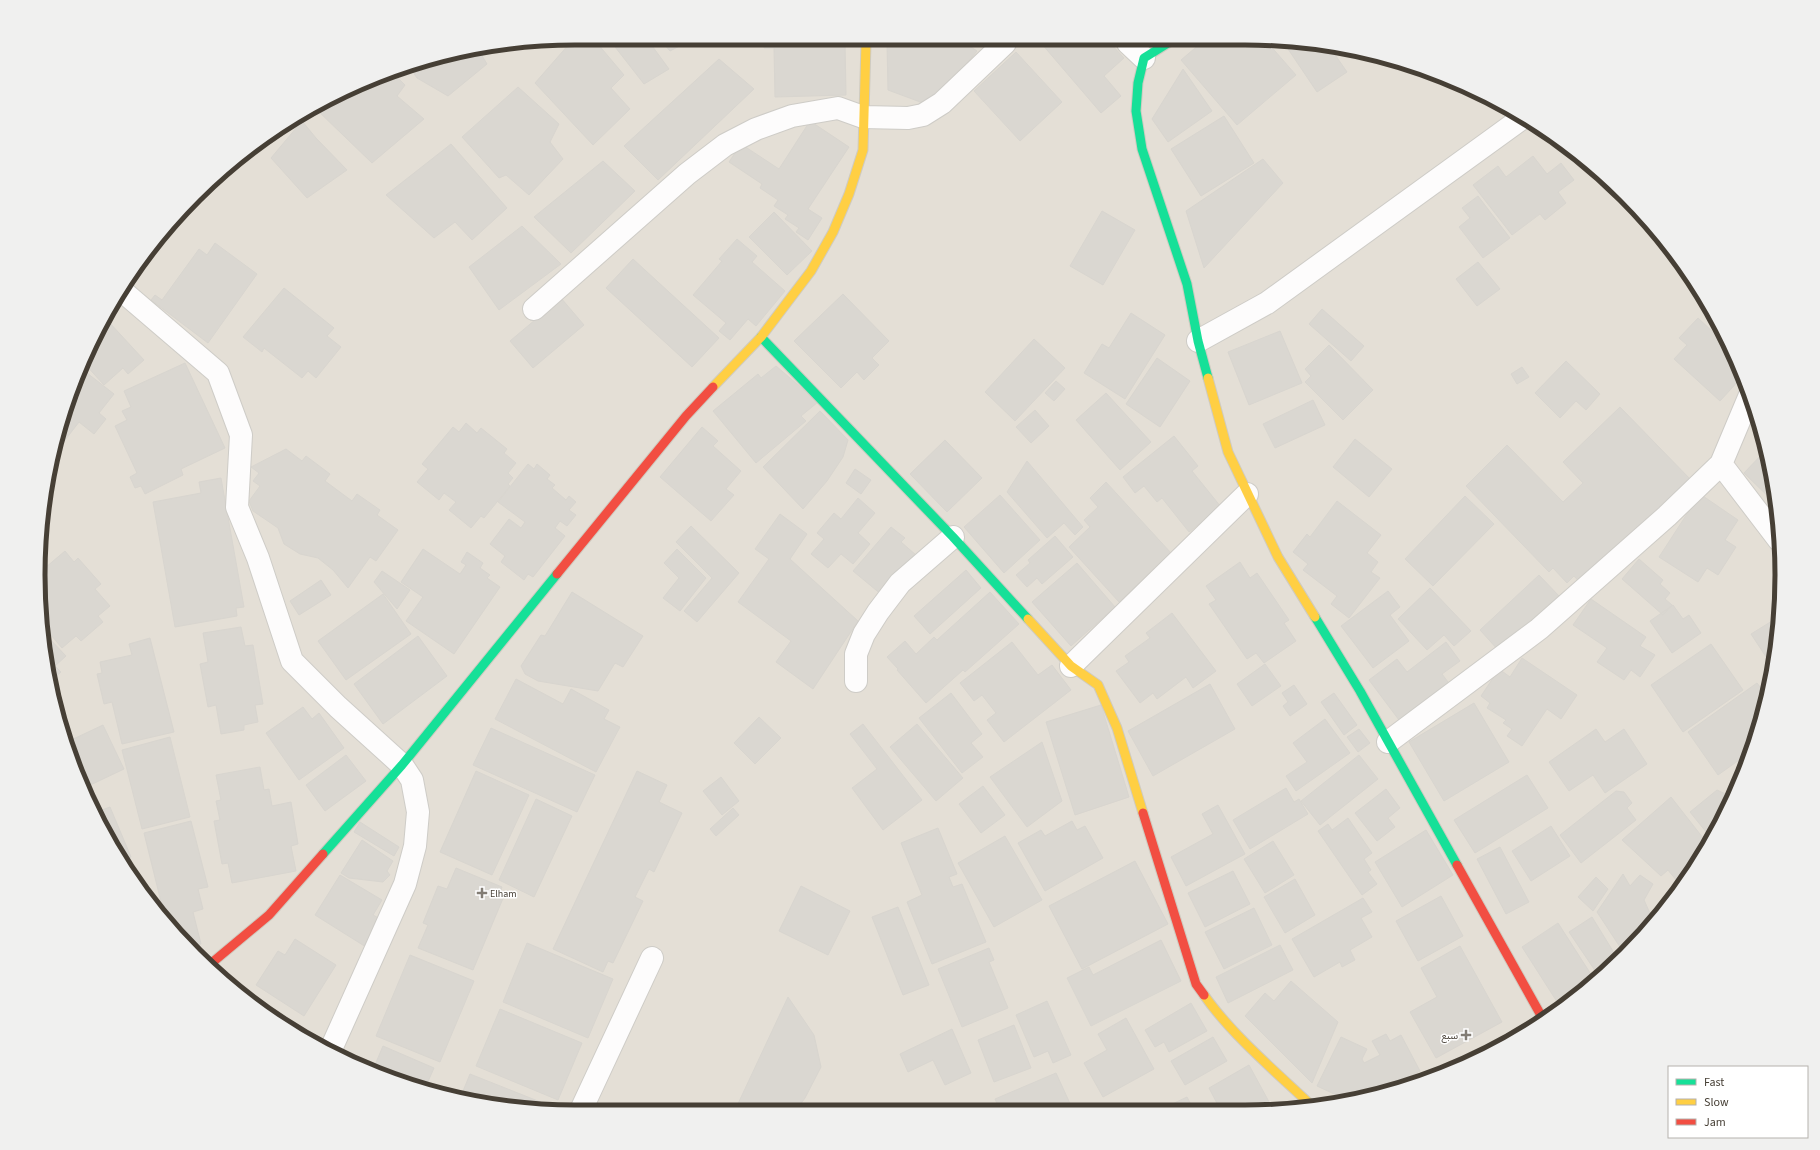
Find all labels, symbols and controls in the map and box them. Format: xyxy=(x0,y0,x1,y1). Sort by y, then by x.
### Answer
place label: Elham xyxy=(490,887,517,901)
marker: Elham xyxy=(477,888,487,898)
place label: سبع xyxy=(1441,1029,1458,1043)
marker: سبع xyxy=(1461,1030,1471,1040)
legend xyxy=(1668,1066,1808,1138)
text: Fast xyxy=(1704,1074,1724,1091)
text: Slow xyxy=(1704,1094,1729,1111)
text: Jam xyxy=(1704,1114,1726,1131)

